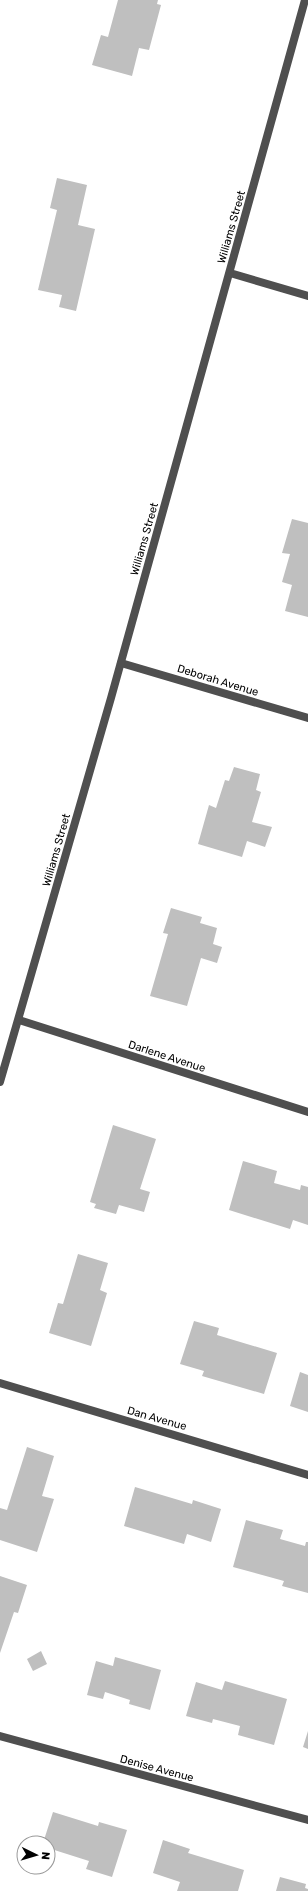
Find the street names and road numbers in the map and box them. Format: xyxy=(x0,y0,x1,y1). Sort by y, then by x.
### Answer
street label: Williams Street xyxy=(215,188,248,265)
street label: Williams Street xyxy=(128,500,161,577)
street label: Deborah Avenue xyxy=(176,662,260,699)
street label: Williams Street xyxy=(40,811,73,888)
street label: Darlene Avenue xyxy=(127,1038,207,1075)
street label: Dan Avenue xyxy=(126,1404,188,1433)
street label: Denise Avenue xyxy=(119,1752,195,1785)

